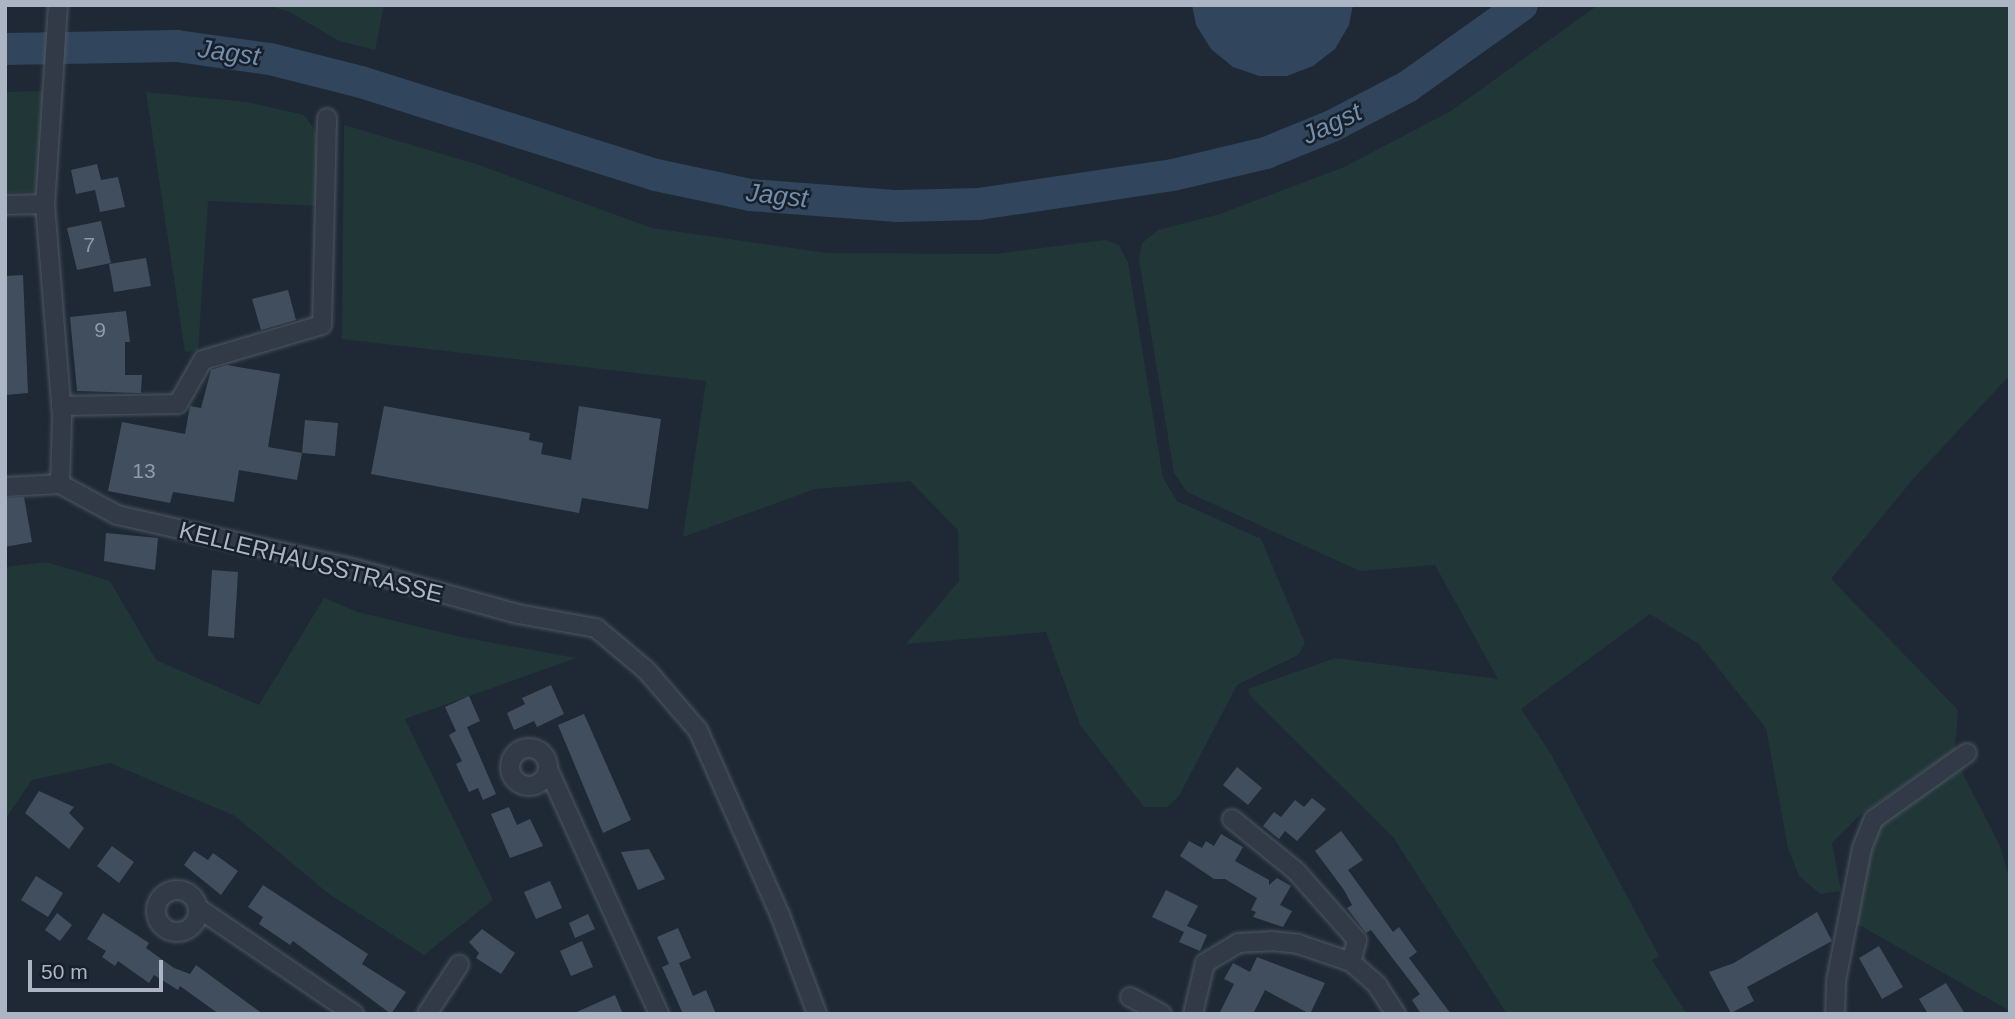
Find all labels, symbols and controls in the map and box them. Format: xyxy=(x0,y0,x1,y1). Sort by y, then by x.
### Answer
water label: Jagst xyxy=(196,33,262,73)
water label: Jagst xyxy=(1297,97,1367,151)
water label: Jagst xyxy=(744,177,810,215)
house number: 7 xyxy=(83,232,95,258)
house number: 9 xyxy=(94,317,106,343)
house number: 13 xyxy=(132,458,156,484)
street label: KELLERHAUSSTRASSE xyxy=(176,515,446,609)
scale bar xyxy=(32,946,166,990)
text: 50 m xyxy=(41,960,88,983)

